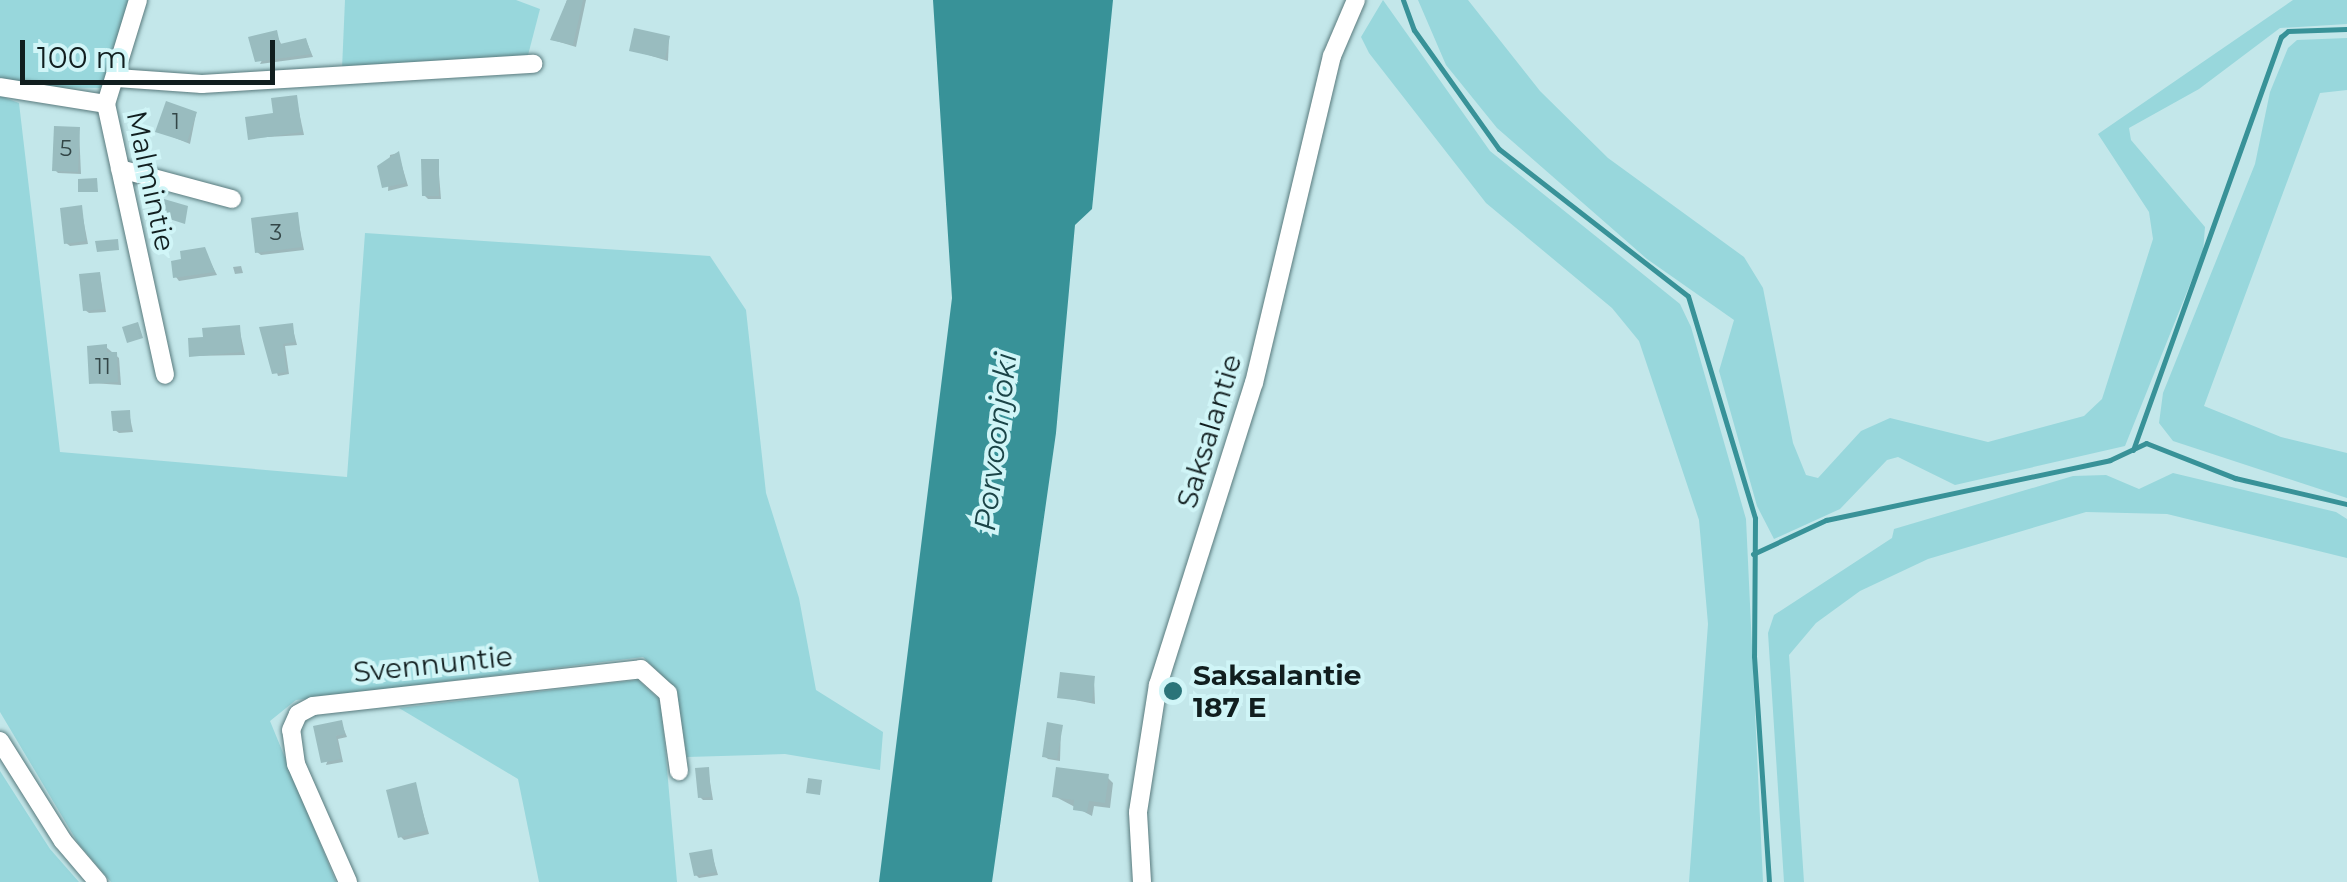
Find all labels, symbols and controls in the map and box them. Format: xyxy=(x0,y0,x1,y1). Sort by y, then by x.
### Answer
scale bar xyxy=(25,20,280,82)
text: 100 m xyxy=(37,39,127,76)
street label: Malmintie xyxy=(120,108,182,254)
house number: 1 xyxy=(172,109,180,135)
house number: 5 xyxy=(60,136,72,162)
house number: 3 xyxy=(270,220,282,246)
street label: Saksalantie xyxy=(1170,350,1248,512)
water label: Porvoonjoki xyxy=(967,351,1025,533)
house number: 11 xyxy=(95,354,111,380)
street label: Svennuntie xyxy=(352,639,514,689)
place label: Saksalantie 187 E xyxy=(1193,658,1361,724)
marker: Saksalantie 187 E xyxy=(1162,680,1184,702)

